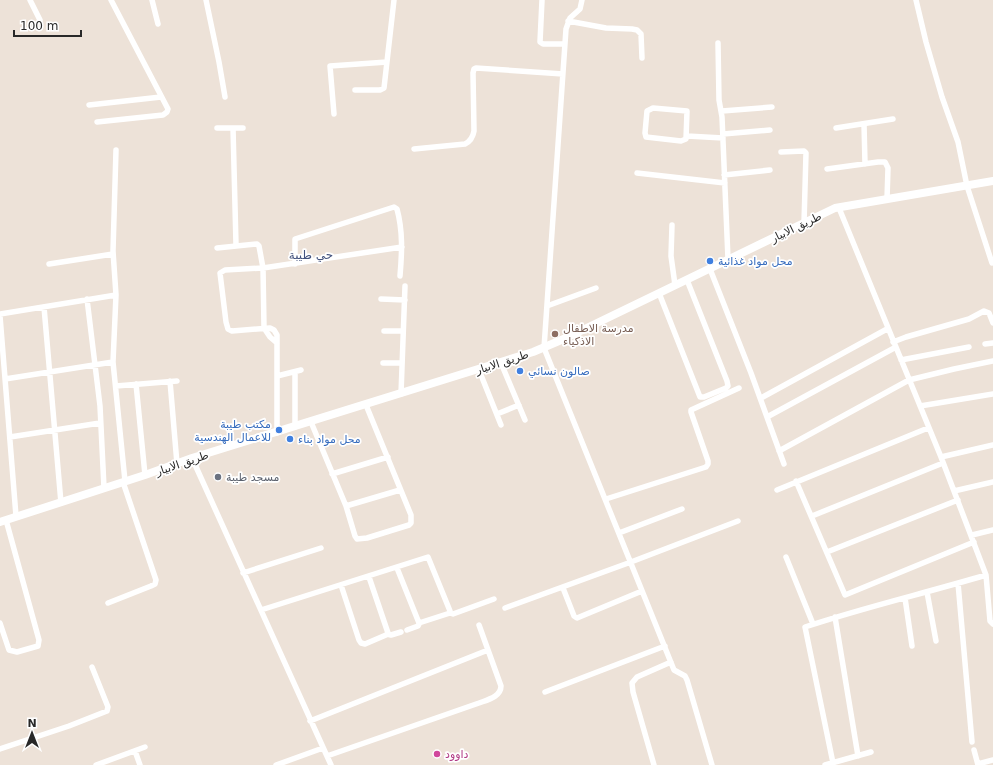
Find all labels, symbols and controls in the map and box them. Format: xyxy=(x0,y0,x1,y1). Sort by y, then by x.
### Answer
scale bar xyxy=(14,12,81,38)
text: 100 m xyxy=(20,19,58,33)
street label: طريق الابيار xyxy=(768,209,824,247)
district label: حي طيبة xyxy=(289,248,333,262)
place label: محل مواد غذائية xyxy=(718,255,793,268)
marker: محل مواد غذائية xyxy=(705,256,715,266)
place label: مدرسة الاطفال الاذكياء xyxy=(563,322,634,348)
marker: مدرسة الاطفال الاذكياء xyxy=(550,329,560,339)
street label: طريق الابيار xyxy=(473,348,531,378)
place label: صالون نسائي xyxy=(528,365,590,378)
marker: صالون نسائي xyxy=(515,366,525,376)
place label: مكتب طيبة للاعمال الهندسية xyxy=(194,418,271,444)
marker: مكتب طيبة للاعمال الهندسية xyxy=(274,425,284,435)
place label: محل مواد بناء xyxy=(298,433,361,446)
marker: محل مواد بناء xyxy=(285,434,295,444)
street label: طريق الابيار xyxy=(153,448,211,480)
place label: مسجد طيبة xyxy=(226,471,279,484)
marker: مسجد طيبة xyxy=(213,472,223,482)
north arrow xyxy=(12,713,52,753)
text: N xyxy=(27,717,37,730)
place label: داوود xyxy=(445,748,469,761)
marker: داوود xyxy=(432,749,442,759)

